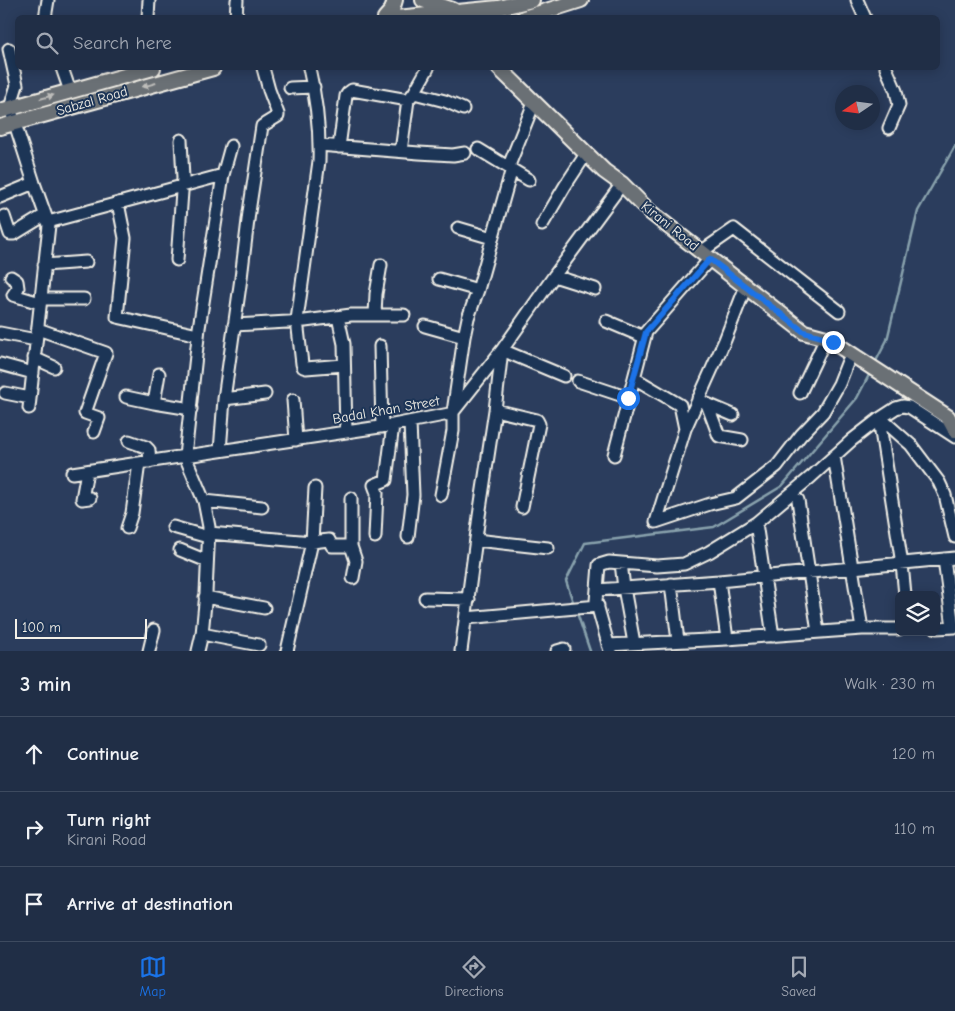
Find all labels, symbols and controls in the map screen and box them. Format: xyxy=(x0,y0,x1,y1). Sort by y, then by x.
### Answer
search box xyxy=(15,15,940,70)
icon: search xyxy=(33,29,61,57)
text: Search here xyxy=(73,32,172,54)
one-way arrow xyxy=(141,82,156,90)
street label: Sabzal Road xyxy=(55,83,129,119)
north arrow xyxy=(835,85,880,130)
one-way arrow xyxy=(39,93,54,101)
street label: Kirani Road xyxy=(638,198,702,254)
route end xyxy=(822,331,845,354)
route start xyxy=(617,387,640,410)
street label: Badal Khan Street xyxy=(331,392,442,428)
map controls xyxy=(895,591,940,636)
button: layers xyxy=(895,591,940,636)
scale bar xyxy=(15,616,148,639)
text: 100 m xyxy=(22,619,61,636)
text: 3 min xyxy=(20,672,71,696)
text: Walk · 230 m xyxy=(844,675,935,693)
icon: ahead xyxy=(20,740,48,768)
text: Continue xyxy=(67,743,139,765)
text: 120 m xyxy=(892,745,935,763)
text: Turn right xyxy=(67,809,151,831)
icon: right xyxy=(20,815,48,843)
text: 110 m xyxy=(894,820,935,838)
text: Kirani Road xyxy=(67,831,146,849)
icon: arrive xyxy=(20,890,48,918)
text: Arrive at destination xyxy=(67,893,233,915)
tab: Map xyxy=(139,953,167,1000)
tab: Directions xyxy=(444,953,504,1000)
tab: Saved xyxy=(781,953,816,1000)

